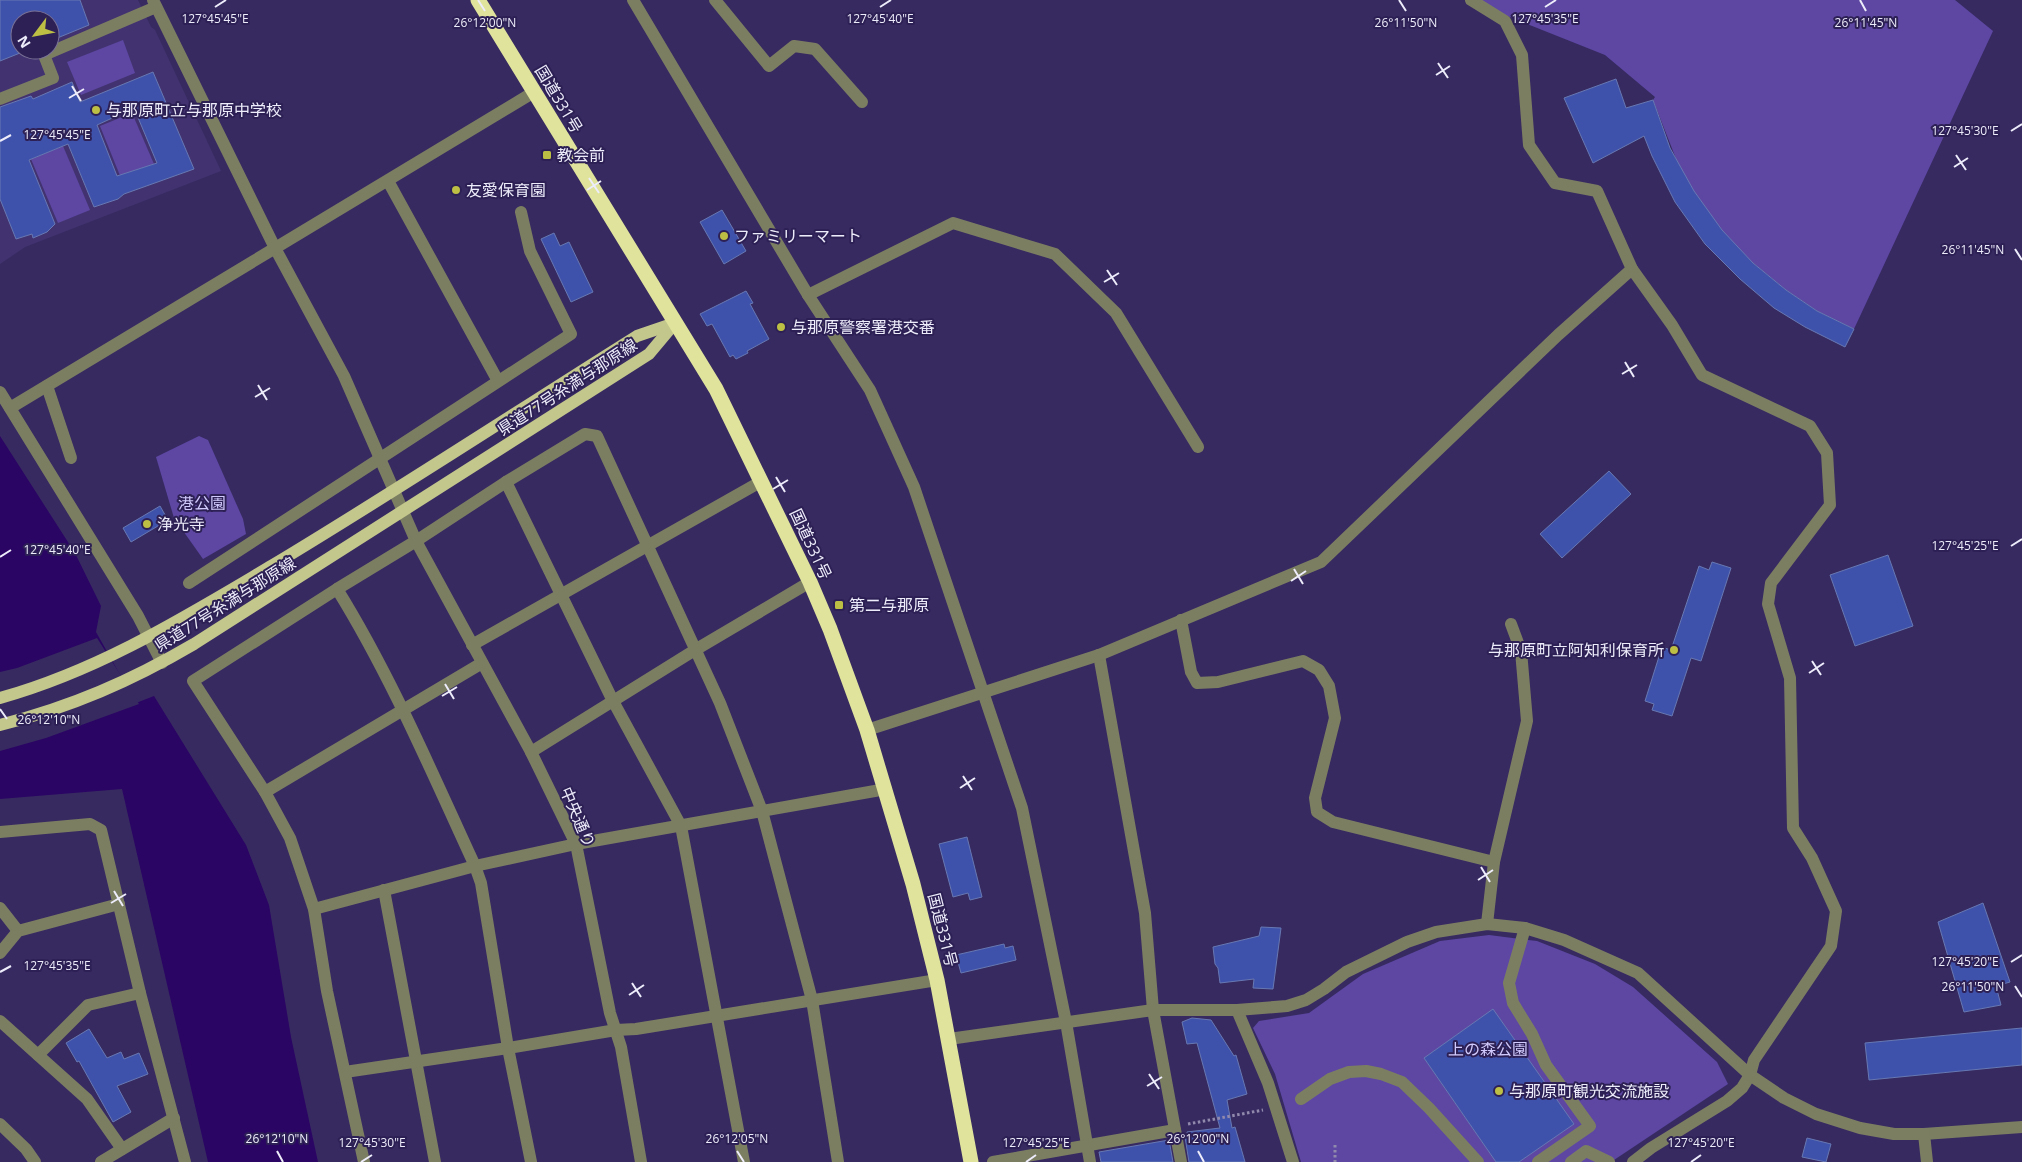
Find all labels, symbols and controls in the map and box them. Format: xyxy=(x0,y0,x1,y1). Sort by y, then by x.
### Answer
north arrow xyxy=(10,10,60,60)
text: 127°45'45"E xyxy=(181,10,249,27)
text: 127°45'40"E xyxy=(846,10,914,27)
text: 127°45'35"E xyxy=(1511,10,1579,27)
text: 26°12'00"N xyxy=(454,14,516,31)
text: 26°11'50"N xyxy=(1375,14,1437,31)
text: 26°11'45"N xyxy=(1835,14,1897,31)
text: N xyxy=(12,32,35,52)
street label: 国道331号 xyxy=(530,61,588,137)
place label: 与那原町立与那原中学校 xyxy=(106,99,282,121)
marker: 与那原町立与那原中学校 xyxy=(90,104,102,116)
text: 127°45'30"E xyxy=(1931,122,1999,139)
text: 127°45'45"E xyxy=(23,126,91,143)
place label: 教会前 xyxy=(557,144,605,166)
marker: 教会前 xyxy=(541,149,553,161)
place label: 友愛保育園 xyxy=(466,179,546,201)
marker: 友愛保育園 xyxy=(450,184,462,196)
place label: ファミリーマート xyxy=(734,225,862,247)
marker: ファミリーマート xyxy=(718,230,730,242)
text: 26°11'45"N xyxy=(1942,241,2004,258)
place label: 与那原警察署港交番 xyxy=(791,316,935,338)
marker: 与那原警察署港交番 xyxy=(775,321,787,333)
street label: 県道77号糸満与那原線 xyxy=(493,334,641,440)
park label: 港公園 xyxy=(178,492,226,514)
street label: 国道331号 xyxy=(785,505,837,583)
place label: 浄光寺 xyxy=(157,513,205,535)
marker: 浄光寺 xyxy=(141,518,153,530)
text: 127°45'25"E xyxy=(1931,537,1999,554)
text: 127°45'40"E xyxy=(23,541,91,558)
street label: 県道77号糸満与那原線 xyxy=(150,552,300,656)
place label: 第二与那原 xyxy=(849,594,929,616)
marker: 第二与那原 xyxy=(833,599,845,611)
place label: 与那原町立阿知利保育所 xyxy=(1488,639,1664,661)
marker: 与那原町立阿知利保育所 xyxy=(1668,644,1680,656)
text: 26°12'10"N xyxy=(18,711,80,728)
street label: 中央通り xyxy=(555,783,601,851)
street label: 国道331号 xyxy=(923,891,963,969)
text: 127°45'20"E xyxy=(1931,953,1999,970)
text: 127°45'35"E xyxy=(23,957,91,974)
text: 26°11'50"N xyxy=(1942,978,2004,995)
park label: 上の森公園 xyxy=(1448,1038,1528,1060)
place label: 与那原町観光交流施設 xyxy=(1509,1080,1669,1102)
marker: 与那原町観光交流施設 xyxy=(1493,1085,1505,1097)
text: 26°12'10"N xyxy=(246,1130,308,1147)
text: 26°12'05"N xyxy=(706,1130,768,1147)
text: 26°12'00"N xyxy=(1167,1130,1229,1147)
text: 127°45'30"E xyxy=(338,1134,406,1151)
text: 127°45'25"E xyxy=(1002,1134,1070,1151)
text: 127°45'20"E xyxy=(1667,1134,1735,1151)

